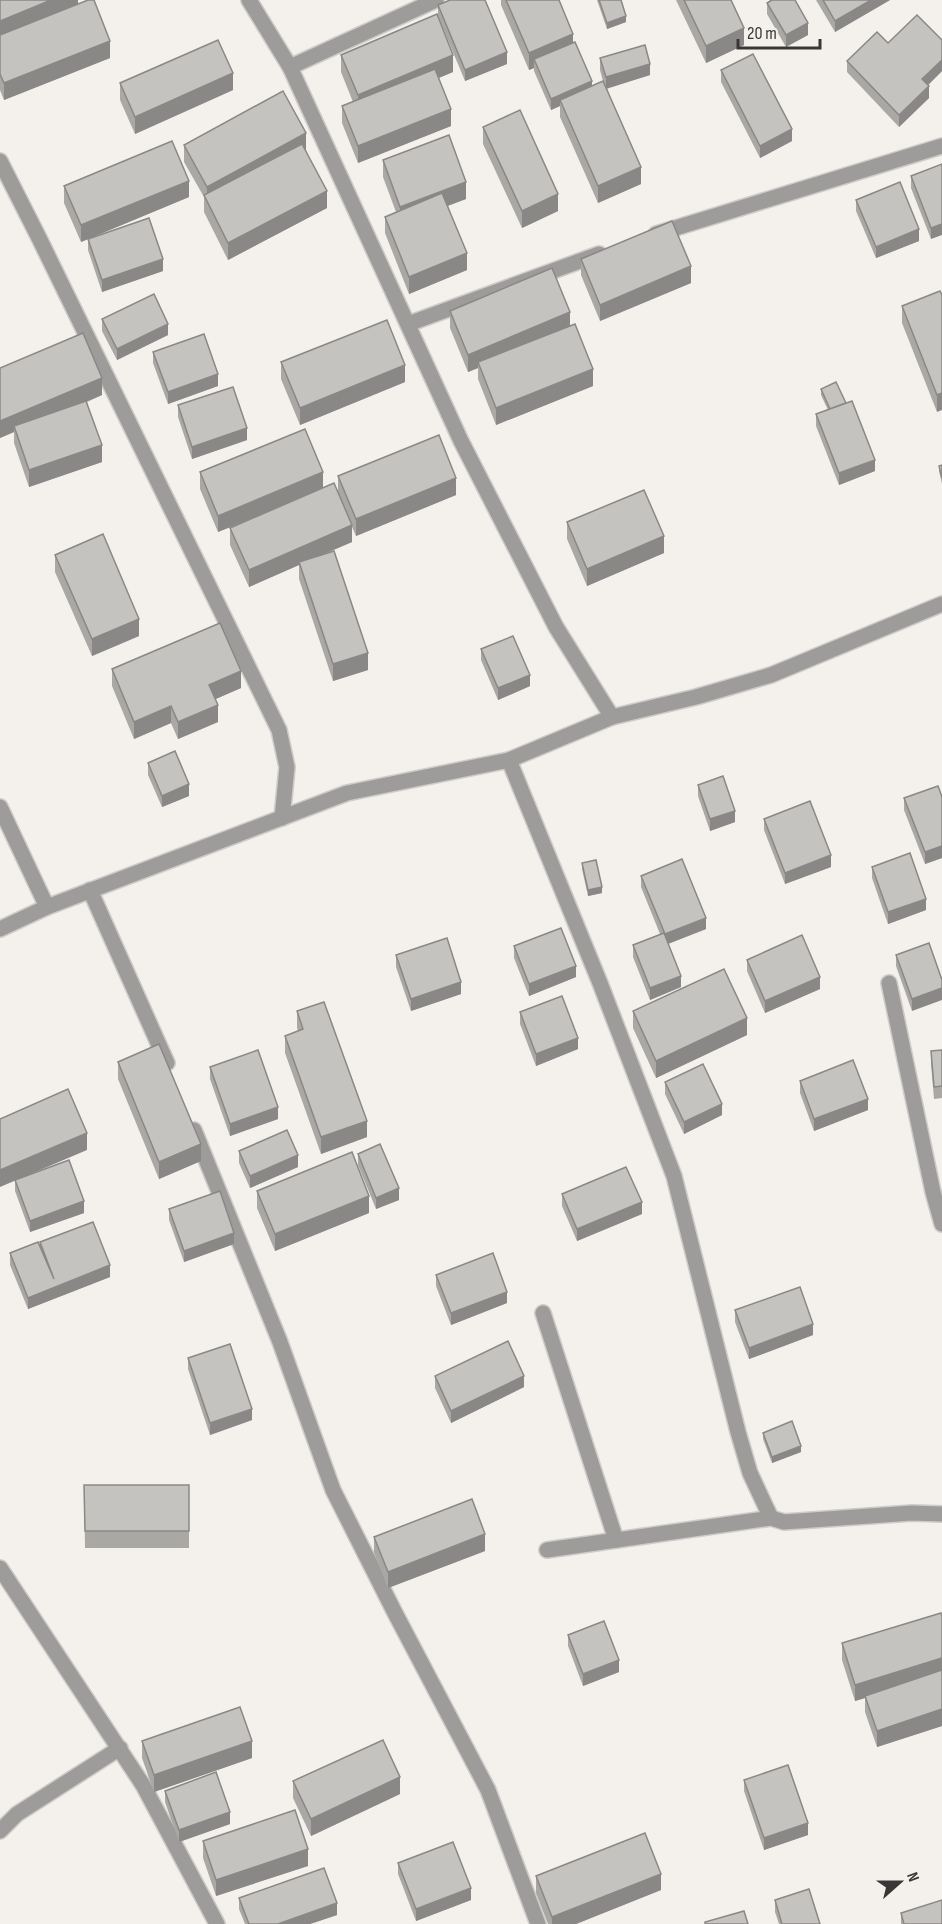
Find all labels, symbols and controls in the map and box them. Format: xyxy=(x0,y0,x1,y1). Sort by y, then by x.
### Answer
scale bar xyxy=(738,12,820,50)
text: 20 m xyxy=(747,23,777,44)
north arrow xyxy=(870,1852,930,1912)
text: N xyxy=(902,1870,923,1885)

